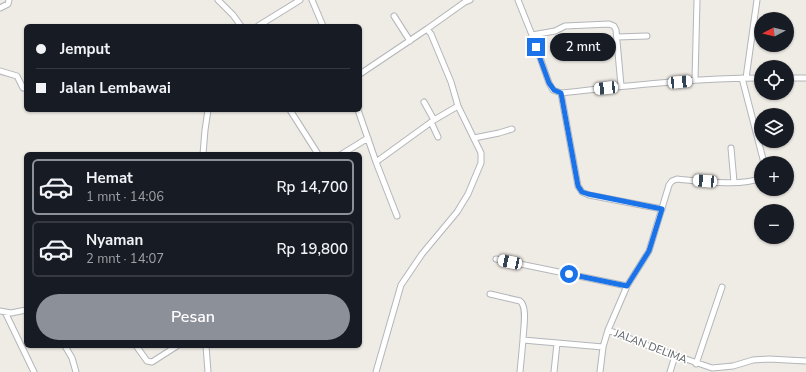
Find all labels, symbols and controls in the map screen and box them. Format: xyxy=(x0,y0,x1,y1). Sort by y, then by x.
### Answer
north arrow xyxy=(754,12,794,52)
map controls xyxy=(754,12,794,244)
callout: 2 mnt xyxy=(550,33,616,61)
route end xyxy=(527,38,545,56)
text: 2 mnt xyxy=(566,38,600,56)
text: Jemput xyxy=(60,39,110,59)
button: locate xyxy=(754,60,794,100)
car xyxy=(668,75,692,89)
text: Jalan Lembawai xyxy=(60,78,171,98)
car xyxy=(593,81,619,95)
button: layers xyxy=(754,108,794,148)
button: + xyxy=(754,156,794,196)
text: Hemat xyxy=(86,168,133,188)
icon: car xyxy=(38,169,74,205)
car xyxy=(693,174,717,188)
text: Rp 14,700 xyxy=(276,177,348,197)
text: 1 mnt · 14:06 xyxy=(86,188,164,206)
button: − xyxy=(754,204,794,244)
text: Nyaman xyxy=(86,230,143,250)
icon: car xyxy=(38,231,74,267)
text: Rp 19,800 xyxy=(276,239,348,259)
text: 2 mnt · 14:07 xyxy=(86,250,164,268)
car xyxy=(497,254,523,270)
route start xyxy=(560,265,578,283)
button: Pesan xyxy=(36,294,350,340)
street label: JALAN DELIMA xyxy=(611,325,690,367)

